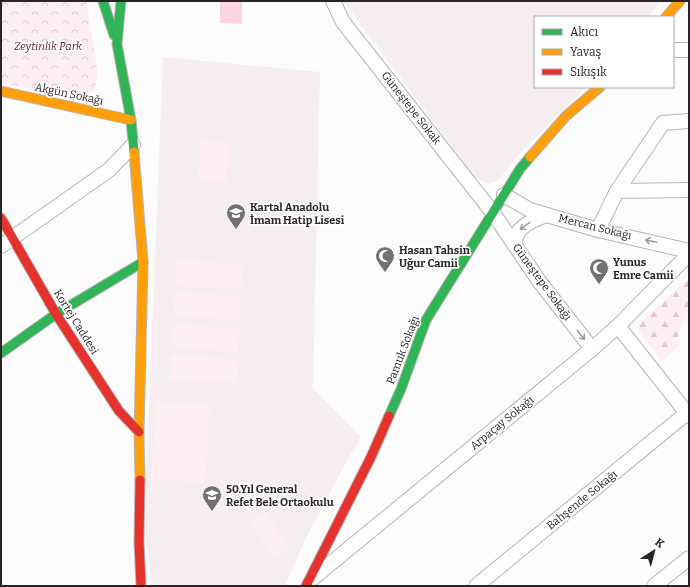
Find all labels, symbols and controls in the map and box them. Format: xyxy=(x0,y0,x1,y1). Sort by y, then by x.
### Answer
legend xyxy=(534,16,674,88)
text: Akıcı xyxy=(570,25,599,39)
park label: Zeytinlik Park xyxy=(14,40,83,53)
text: Yavaş xyxy=(570,45,602,59)
text: Sıkışık xyxy=(570,65,607,79)
street label: Güneştepe Sokak xyxy=(379,69,444,148)
street label: Akgün Sokağı xyxy=(34,80,105,108)
place label: Kartal Anadolu İmam Hatip Lisesi xyxy=(250,201,345,227)
school or university icon: Kartal Anadolu İmam Hatip Lisesi xyxy=(225,202,247,230)
street label: Mercan Sokağı xyxy=(557,212,634,243)
one-way arrow xyxy=(520,222,531,230)
one-way arrow xyxy=(645,237,658,245)
street label: Güneştepe Sokağı xyxy=(510,241,575,324)
place label: Hasan Tahsin Uğur Camii xyxy=(399,244,470,270)
mosque icon: Hasan Tahsin Uğur Camii xyxy=(374,245,396,273)
place label: Yunus Emre Camii xyxy=(613,256,674,282)
mosque icon: Yunus Emre Camii xyxy=(588,257,610,285)
street label: Kortej Caddesi xyxy=(51,287,101,357)
street label: Pamuk Sokağı xyxy=(384,313,422,386)
one-way arrow xyxy=(577,330,586,341)
street label: Arpaçay Sokağı xyxy=(468,393,537,453)
street label: Bahşende Sokağı xyxy=(544,467,620,532)
place label: 50.Yıl General Refet Bele Ortaokulu xyxy=(226,483,334,509)
school or university icon: 50.Yıl General Refet Bele Ortaokulu xyxy=(201,484,223,512)
north arrow xyxy=(634,531,674,571)
text: K xyxy=(653,536,667,551)

